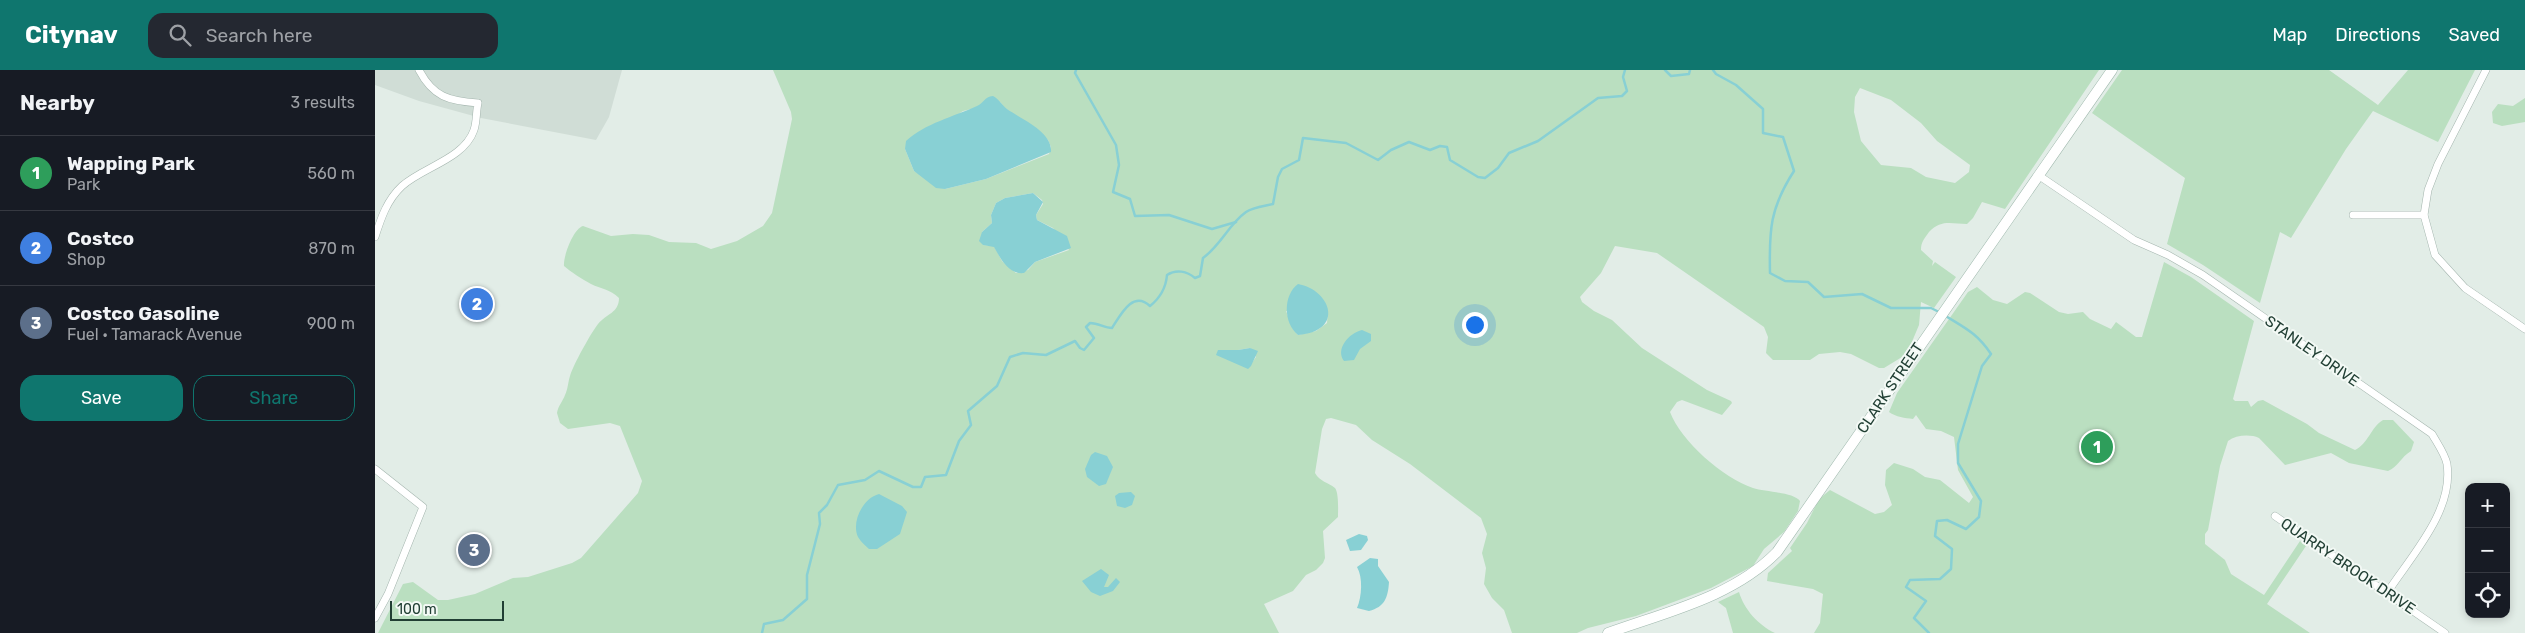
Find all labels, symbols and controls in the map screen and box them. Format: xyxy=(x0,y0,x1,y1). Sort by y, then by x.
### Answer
search box xyxy=(148,13,498,58)
text: Citynav xyxy=(25,21,118,49)
icon: search xyxy=(166,21,194,49)
text: Search here xyxy=(206,24,312,47)
text: Map xyxy=(2272,24,2307,46)
text: Directions xyxy=(2335,24,2421,46)
text: Saved xyxy=(2449,24,2500,46)
text: Nearby xyxy=(20,90,95,115)
text: 3 results xyxy=(290,93,355,112)
text: Wapping Park xyxy=(67,152,195,175)
text: 1 xyxy=(32,164,40,183)
text: 560 m xyxy=(308,164,355,183)
text: Park xyxy=(67,175,100,194)
text: Costco xyxy=(67,227,134,250)
text: 2 xyxy=(31,239,41,258)
text: 870 m xyxy=(308,239,355,258)
text: Shop xyxy=(67,250,105,269)
pin: 2 xyxy=(461,285,493,323)
text: Costco Gasoline xyxy=(67,302,220,325)
your location xyxy=(1462,312,1488,338)
street label: STANLEY DRIVE xyxy=(2261,312,2363,390)
text: 3 xyxy=(31,314,41,333)
text: 900 m xyxy=(307,314,355,333)
text: Fuel · Tamarack Avenue xyxy=(67,325,242,344)
street label: CLARK STREET xyxy=(1853,339,1927,437)
button: Save xyxy=(20,375,183,421)
button: Share xyxy=(193,375,355,421)
pin: 1 xyxy=(2081,428,2113,466)
map controls xyxy=(2465,483,2510,618)
button: + xyxy=(2465,483,2510,528)
street label: QUARRY BROOK DRIVE xyxy=(2277,514,2419,618)
button: − xyxy=(2465,528,2510,573)
pin: 3 xyxy=(458,531,490,569)
button: locate xyxy=(2465,573,2510,618)
scale bar xyxy=(390,598,504,621)
text: 100 m xyxy=(397,601,437,618)

